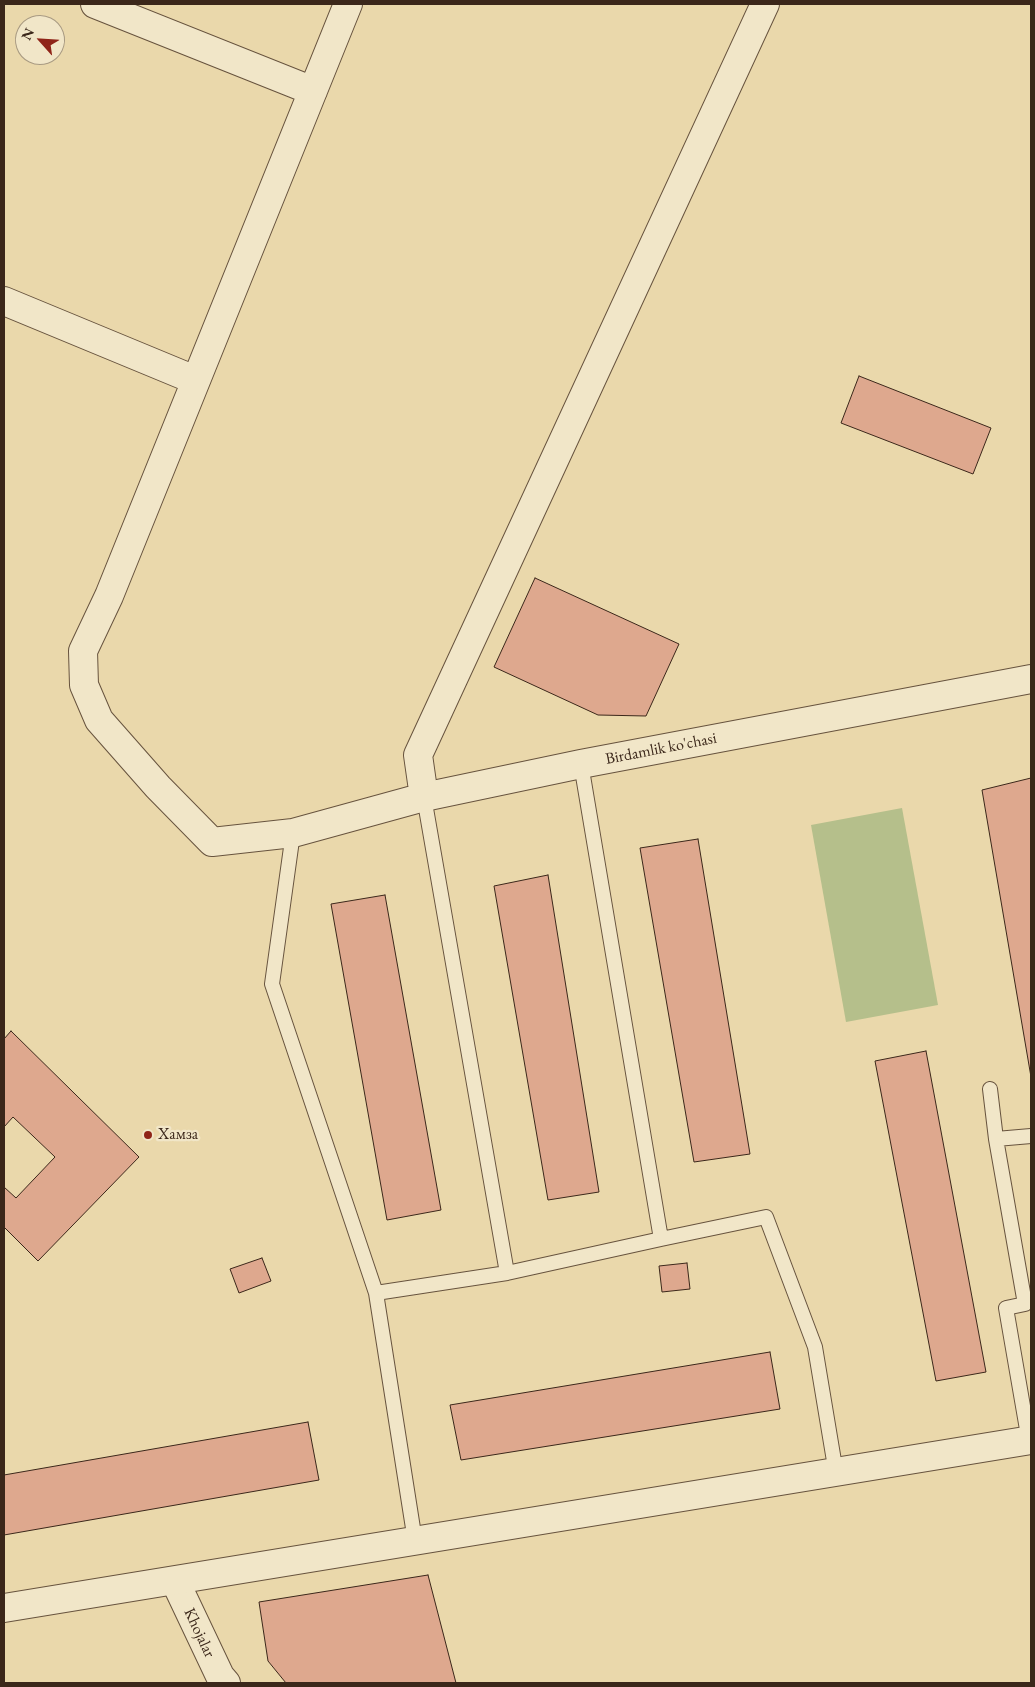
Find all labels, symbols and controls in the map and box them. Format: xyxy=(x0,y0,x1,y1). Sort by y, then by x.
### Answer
north arrow xyxy=(15,15,65,65)
text: N xyxy=(17,25,38,43)
street label: Birdamlik ko'chasi xyxy=(604,729,718,769)
place label: Хамза xyxy=(158,1125,198,1145)
marker: Хамза xyxy=(142,1129,154,1141)
street label: Khojalar xyxy=(179,1605,219,1661)

